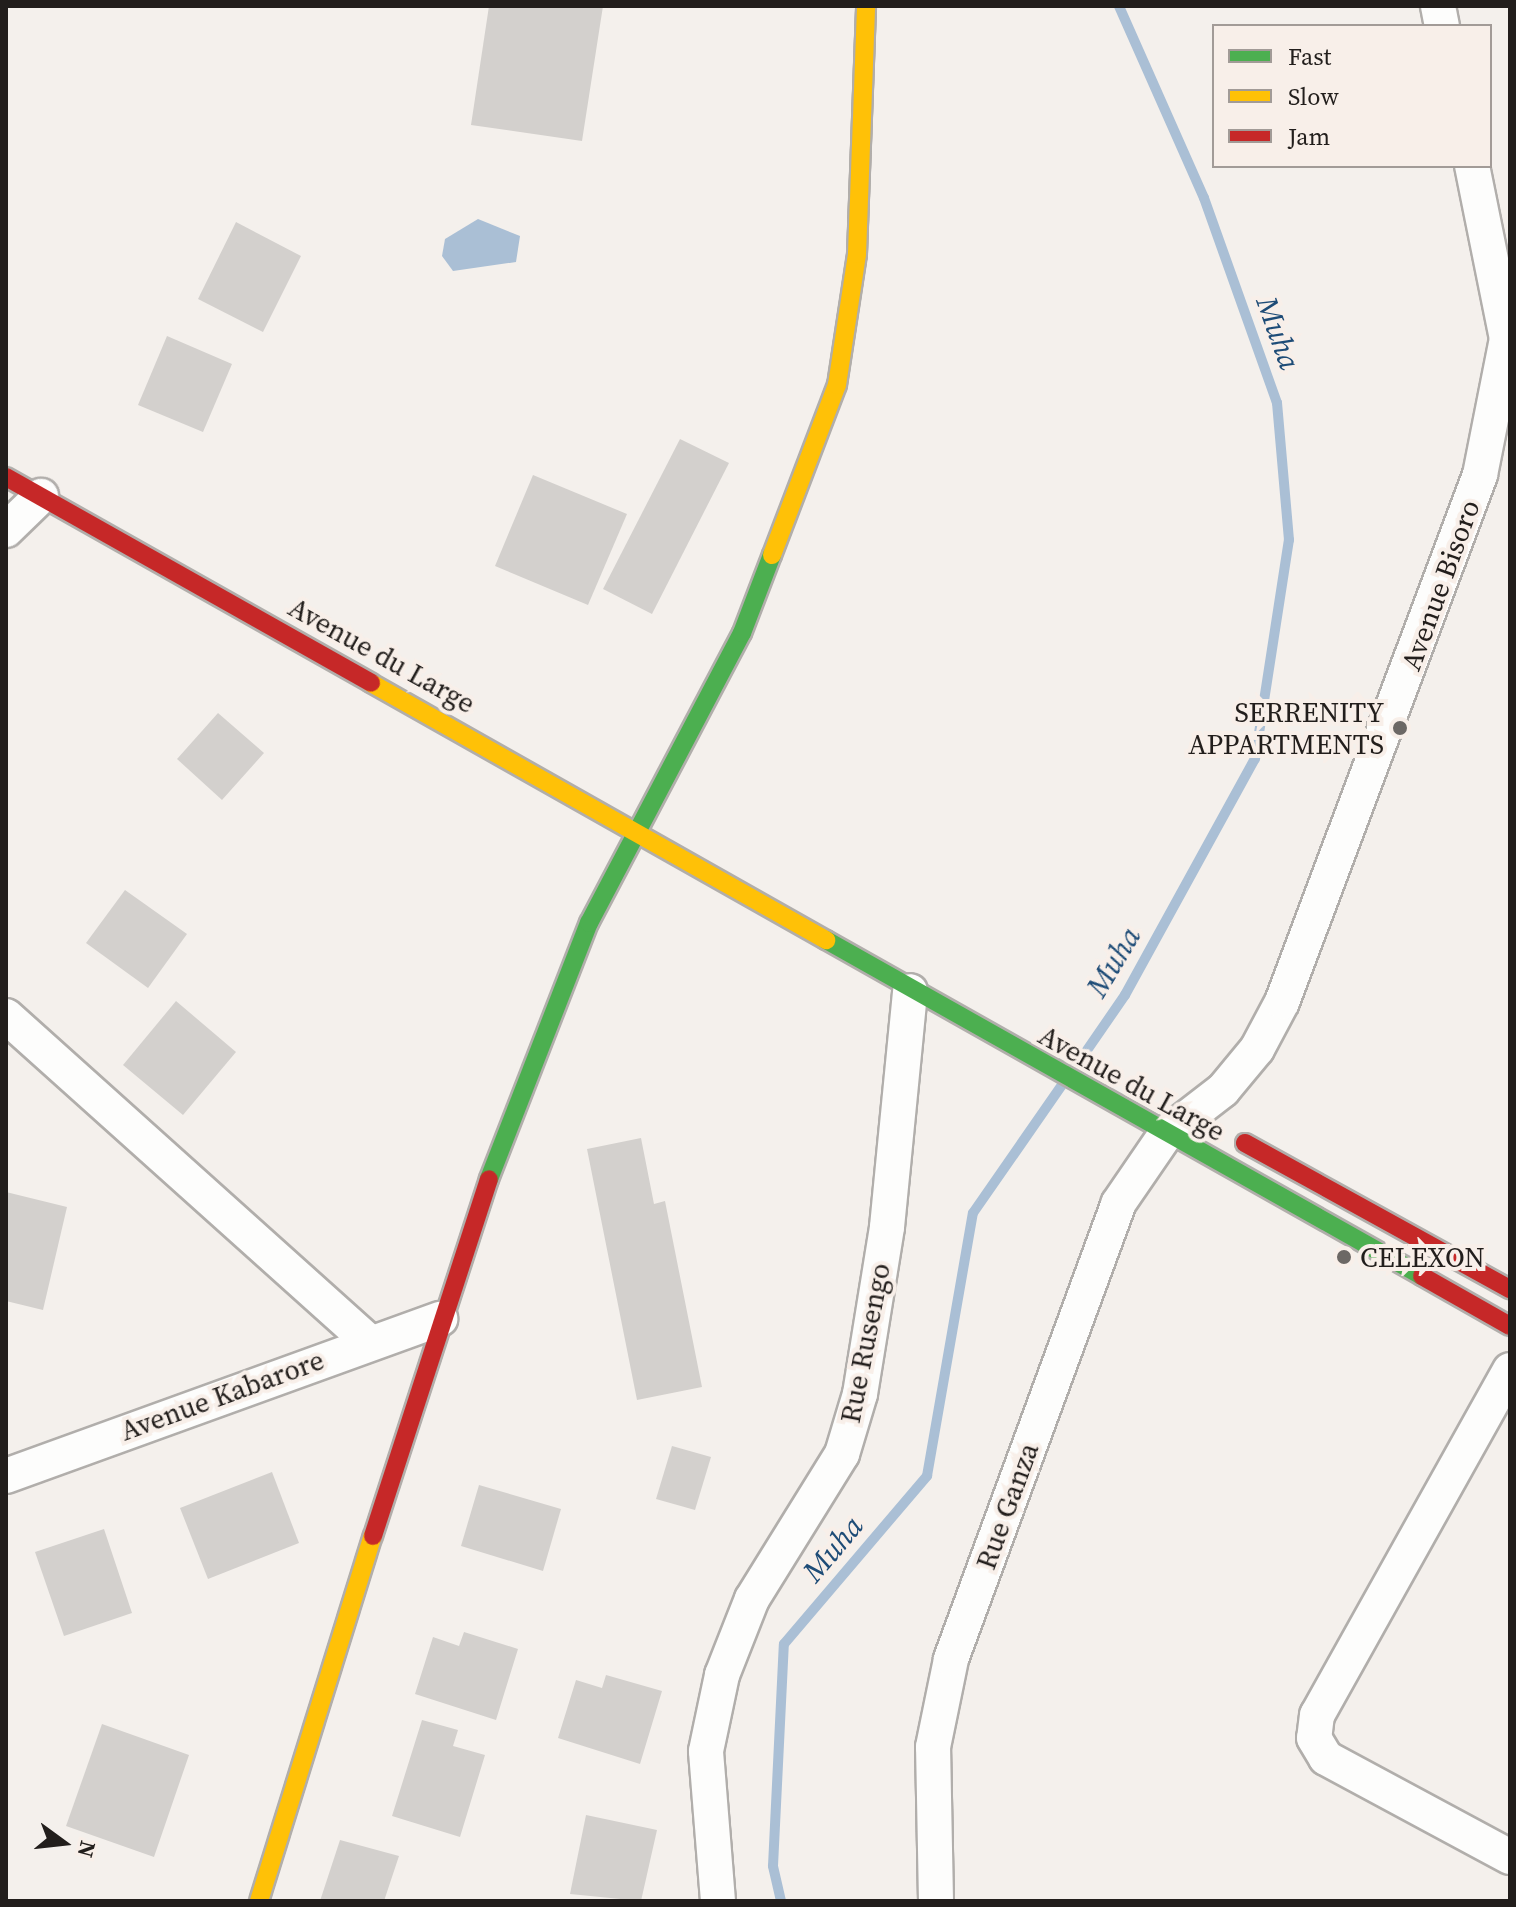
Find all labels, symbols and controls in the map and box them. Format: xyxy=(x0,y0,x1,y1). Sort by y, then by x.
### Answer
legend xyxy=(1212,24,1492,168)
text: Fast xyxy=(1288,40,1331,73)
text: Slow xyxy=(1288,80,1339,113)
text: Jam xyxy=(1288,120,1330,153)
water label: Muha xyxy=(1248,292,1308,374)
street label: Avenue Bisoro xyxy=(1394,495,1486,675)
street label: Avenue du Large xyxy=(283,590,481,720)
place label: SERRENITY APPARTMENTS xyxy=(1188,695,1384,761)
marker: SERRENITY APPARTMENTS xyxy=(1391,719,1409,737)
water label: Muha xyxy=(1079,921,1149,1003)
street label: Avenue du Large xyxy=(1033,1018,1231,1148)
place label: CELEXON xyxy=(1360,1240,1485,1274)
marker: CELEXON xyxy=(1335,1248,1353,1266)
street label: Rue Rusengo xyxy=(833,1260,897,1426)
street label: Avenue Kabarore xyxy=(116,1343,328,1447)
street label: Rue Ganza xyxy=(969,1438,1045,1574)
water label: Muha xyxy=(795,1509,871,1589)
north arrow xyxy=(24,1803,104,1883)
text: N xyxy=(71,1838,104,1861)

